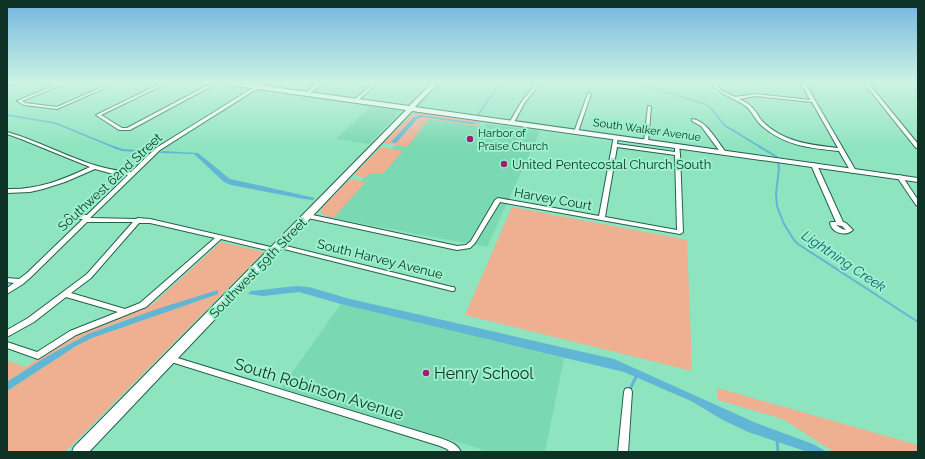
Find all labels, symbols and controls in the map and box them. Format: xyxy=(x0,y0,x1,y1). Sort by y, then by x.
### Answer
street label: South Walker Avenue xyxy=(592,116,702,144)
place label: Harbor of Praise Church xyxy=(478,127,548,153)
street label: Southwest 62nd Street xyxy=(55,129,166,234)
marker: Harbor of Praise Church xyxy=(465,134,475,144)
place label: United Pentecostal Church South xyxy=(512,157,711,172)
marker: United Pentecostal Church South xyxy=(499,159,509,169)
street label: Harvey Court xyxy=(513,185,594,213)
street label: Southwest 59th Street xyxy=(206,214,310,321)
water label: Lightning Creek xyxy=(799,227,889,295)
street label: South Harvey Avenue xyxy=(316,236,445,282)
street label: South Robinson Avenue xyxy=(232,354,406,424)
place label: Henry School xyxy=(434,364,534,383)
marker: Henry School xyxy=(421,368,431,378)

